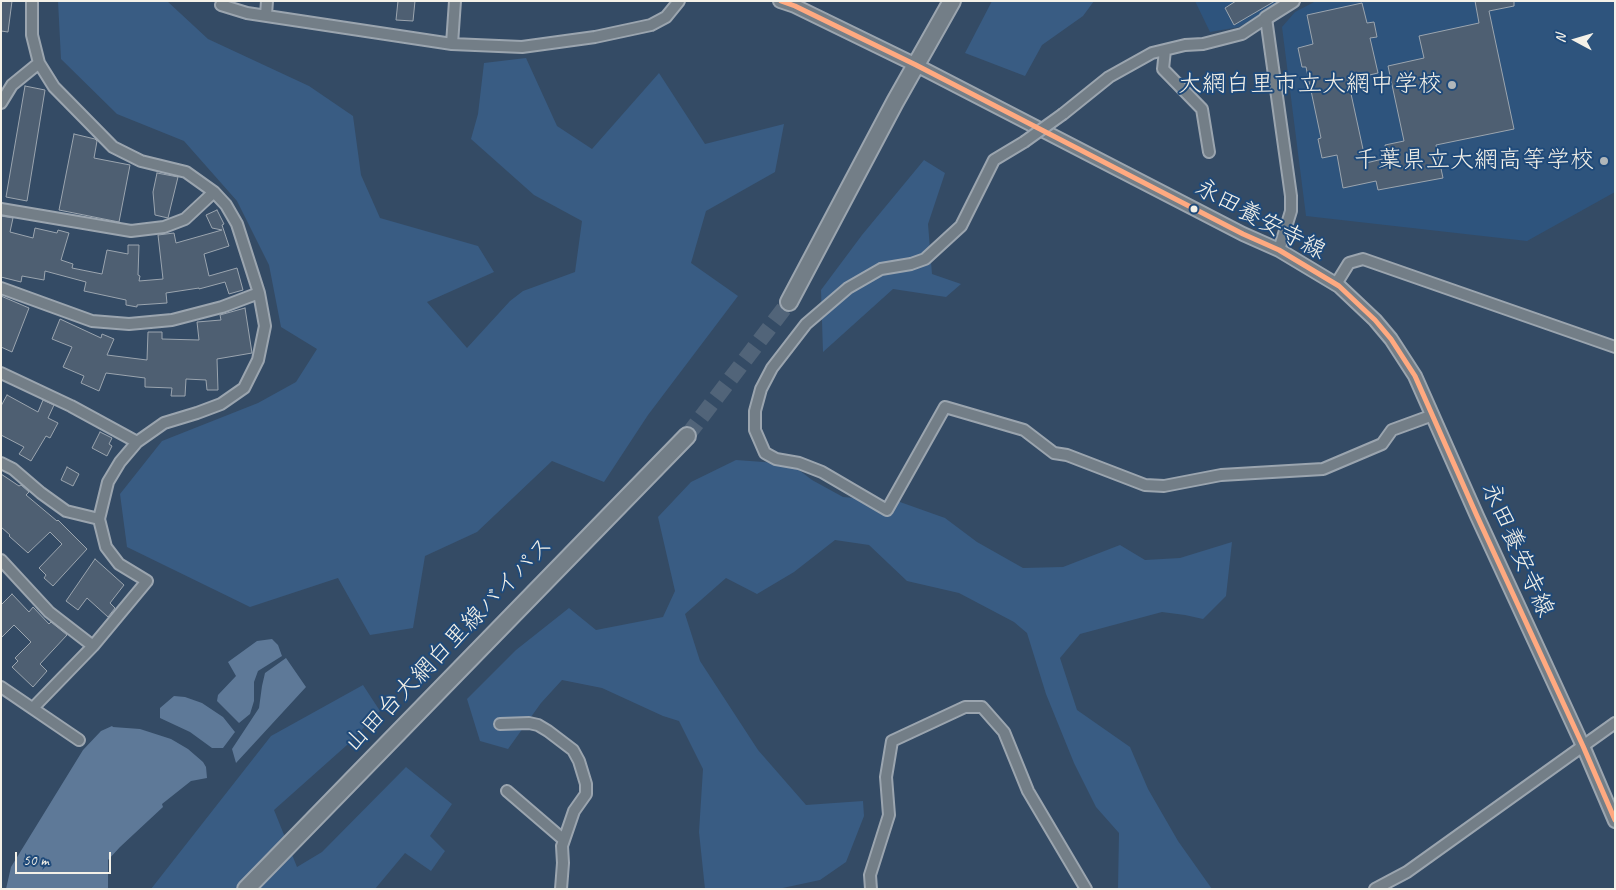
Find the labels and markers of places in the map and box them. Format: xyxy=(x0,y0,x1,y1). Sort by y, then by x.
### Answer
place label: 大網白里市立大網中学校 xyxy=(1178,71,1442,99)
marker: 大網白里市立大網中学校 xyxy=(1446,79,1458,91)
place label: 千葉県立大網高等学校 xyxy=(1354,147,1594,175)
marker: 千葉県立大網高等学校 xyxy=(1598,155,1610,167)
unlabelled marker xyxy=(1189,204,1199,214)

